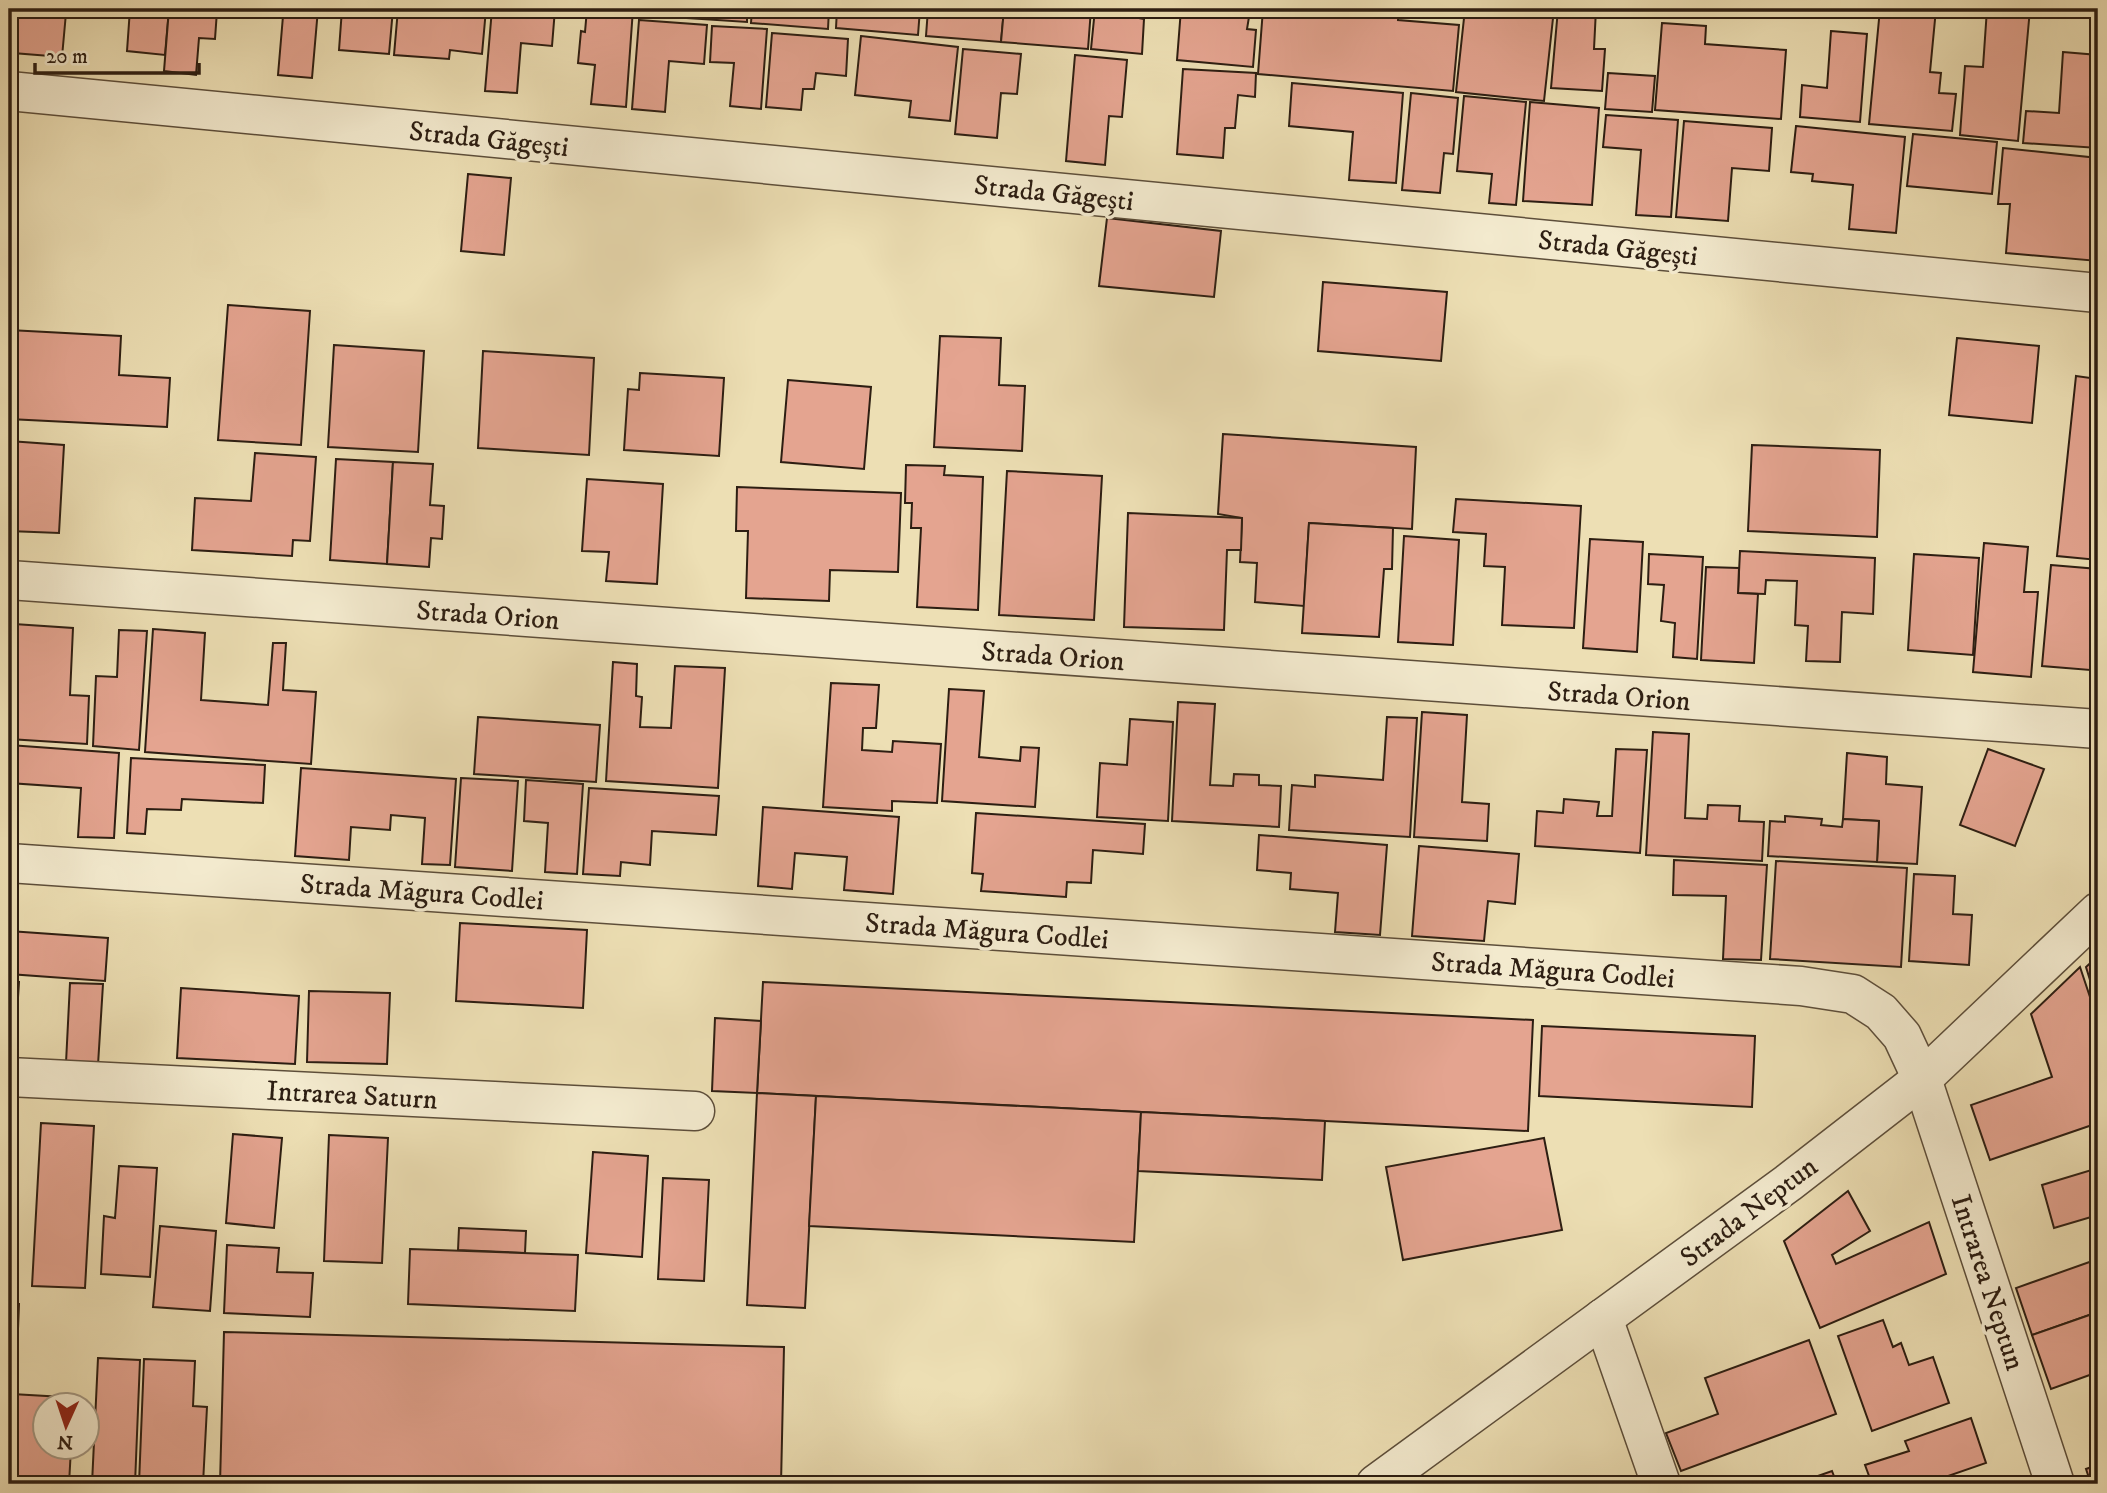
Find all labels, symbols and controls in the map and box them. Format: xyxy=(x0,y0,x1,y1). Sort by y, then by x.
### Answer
scale bar xyxy=(35,32,200,76)
text: 20 m xyxy=(46,44,88,70)
street label: Strada Găgești xyxy=(407,114,570,165)
street label: Strada Găgești xyxy=(972,168,1135,219)
street label: Strada Găgești xyxy=(1536,223,1699,274)
street label: Strada Orion xyxy=(415,593,561,638)
street label: Strada Orion xyxy=(980,634,1126,679)
street label: Strada Orion xyxy=(1546,674,1692,719)
street label: Strada Măgura Codlei xyxy=(299,867,545,918)
street label: Strada Măgura Codlei xyxy=(864,906,1110,957)
street label: Strada Măgura Codlei xyxy=(1430,945,1676,996)
street label: Intrarea Saturn xyxy=(265,1074,439,1117)
street label: Strada Neptun xyxy=(1673,1149,1825,1275)
street label: Intrarea Neptun xyxy=(1943,1190,2033,1375)
north arrow xyxy=(32,1392,102,1462)
text: N xyxy=(56,1430,74,1453)

